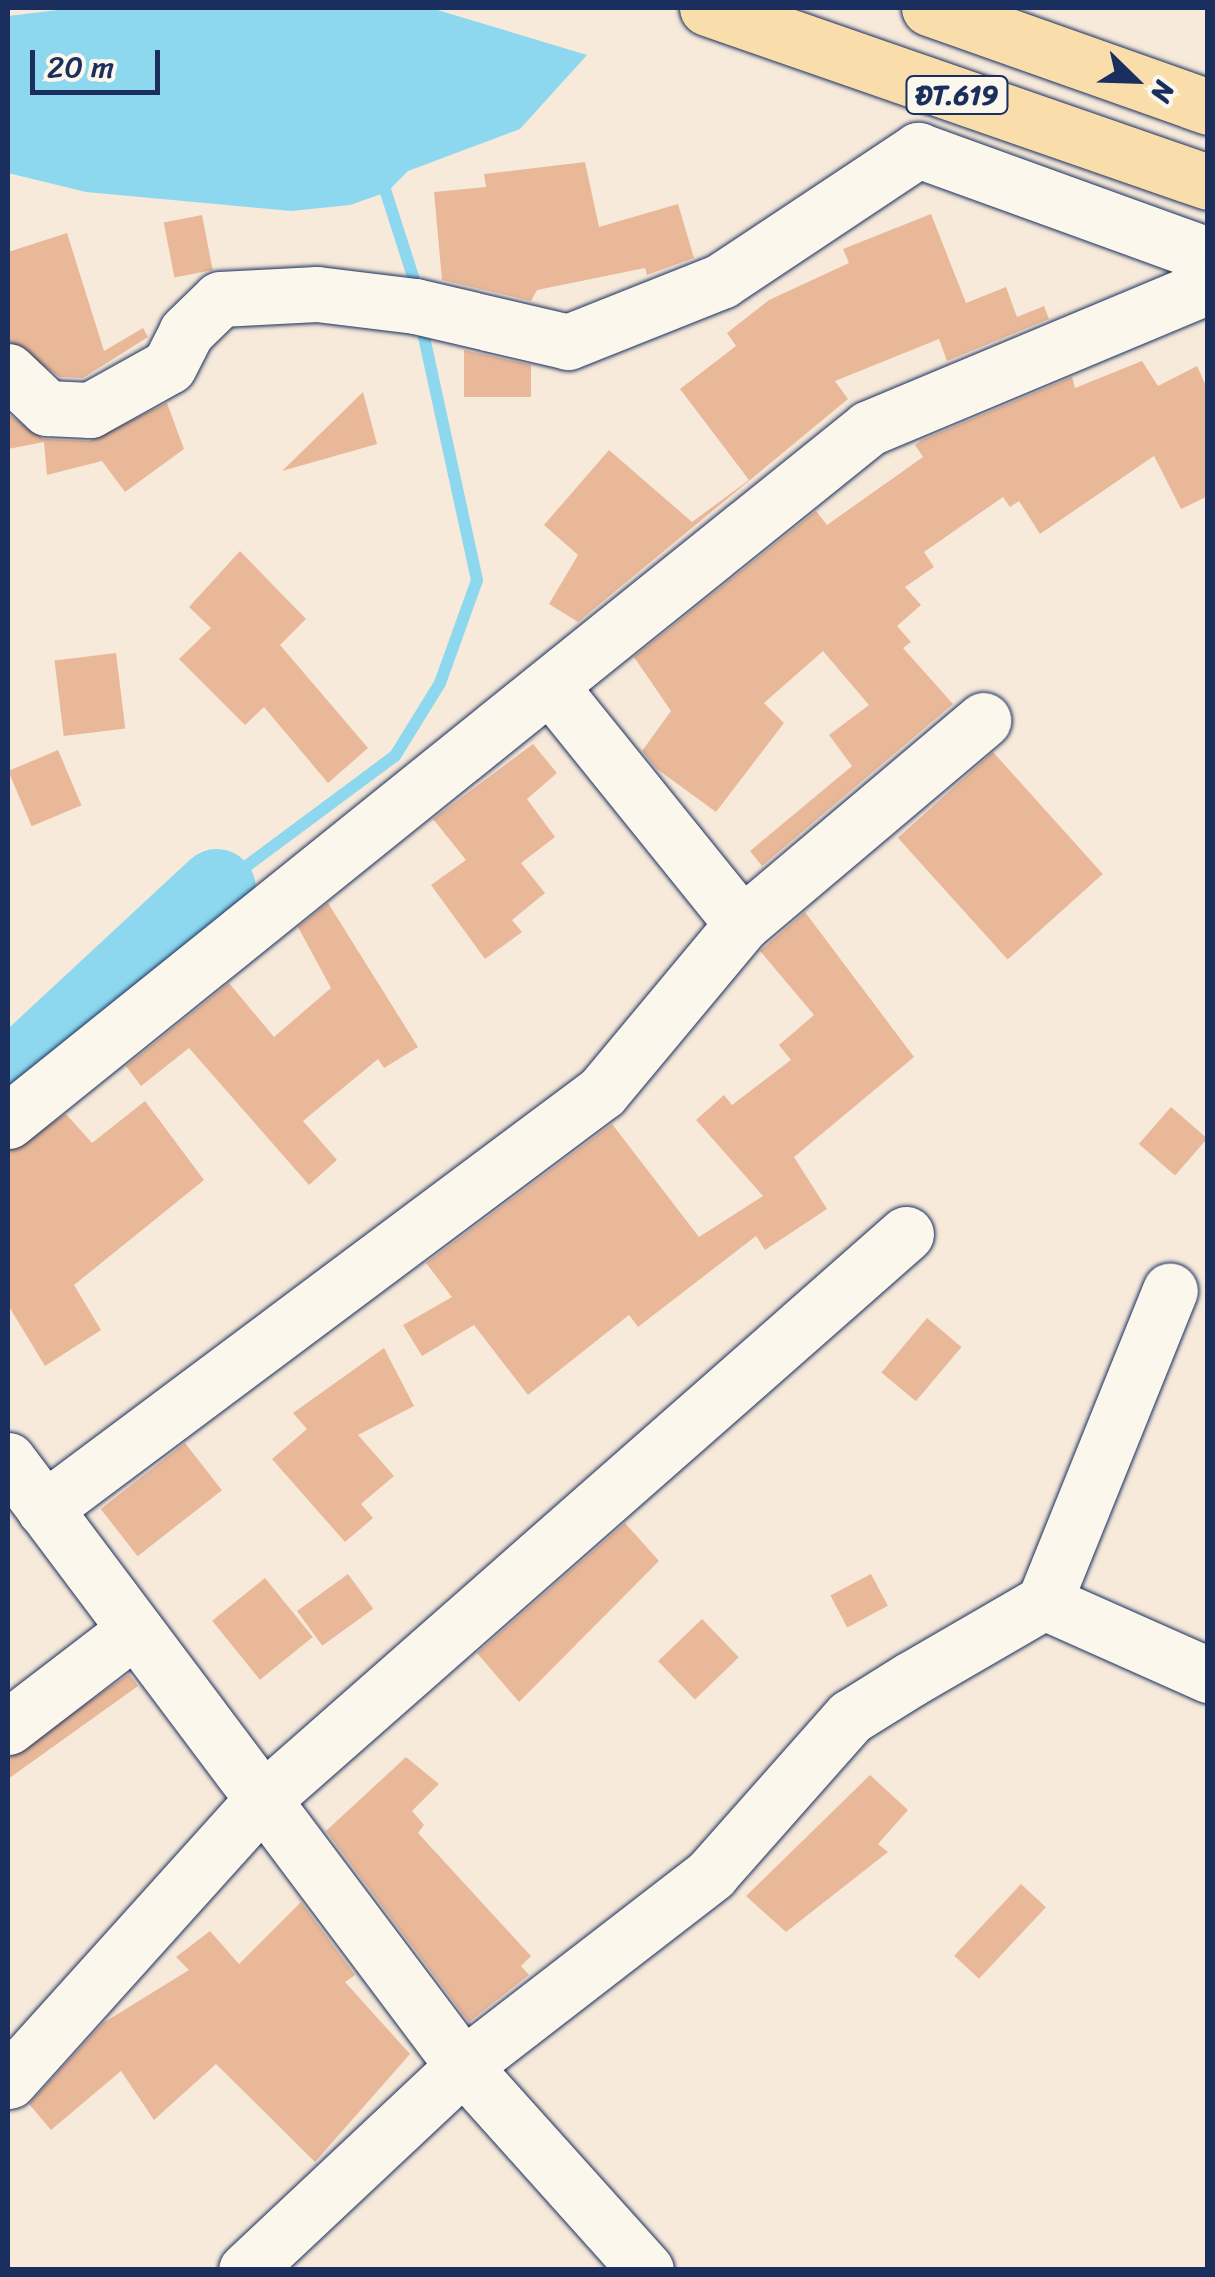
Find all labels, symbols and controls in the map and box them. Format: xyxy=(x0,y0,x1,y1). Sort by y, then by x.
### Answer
scale bar xyxy=(35,30,165,92)
north arrow xyxy=(1085,30,1185,130)
text: 20 m xyxy=(47,40,114,94)
road number: ĐT.619 xyxy=(904,72,1010,118)
text: N xyxy=(1137,73,1189,110)

